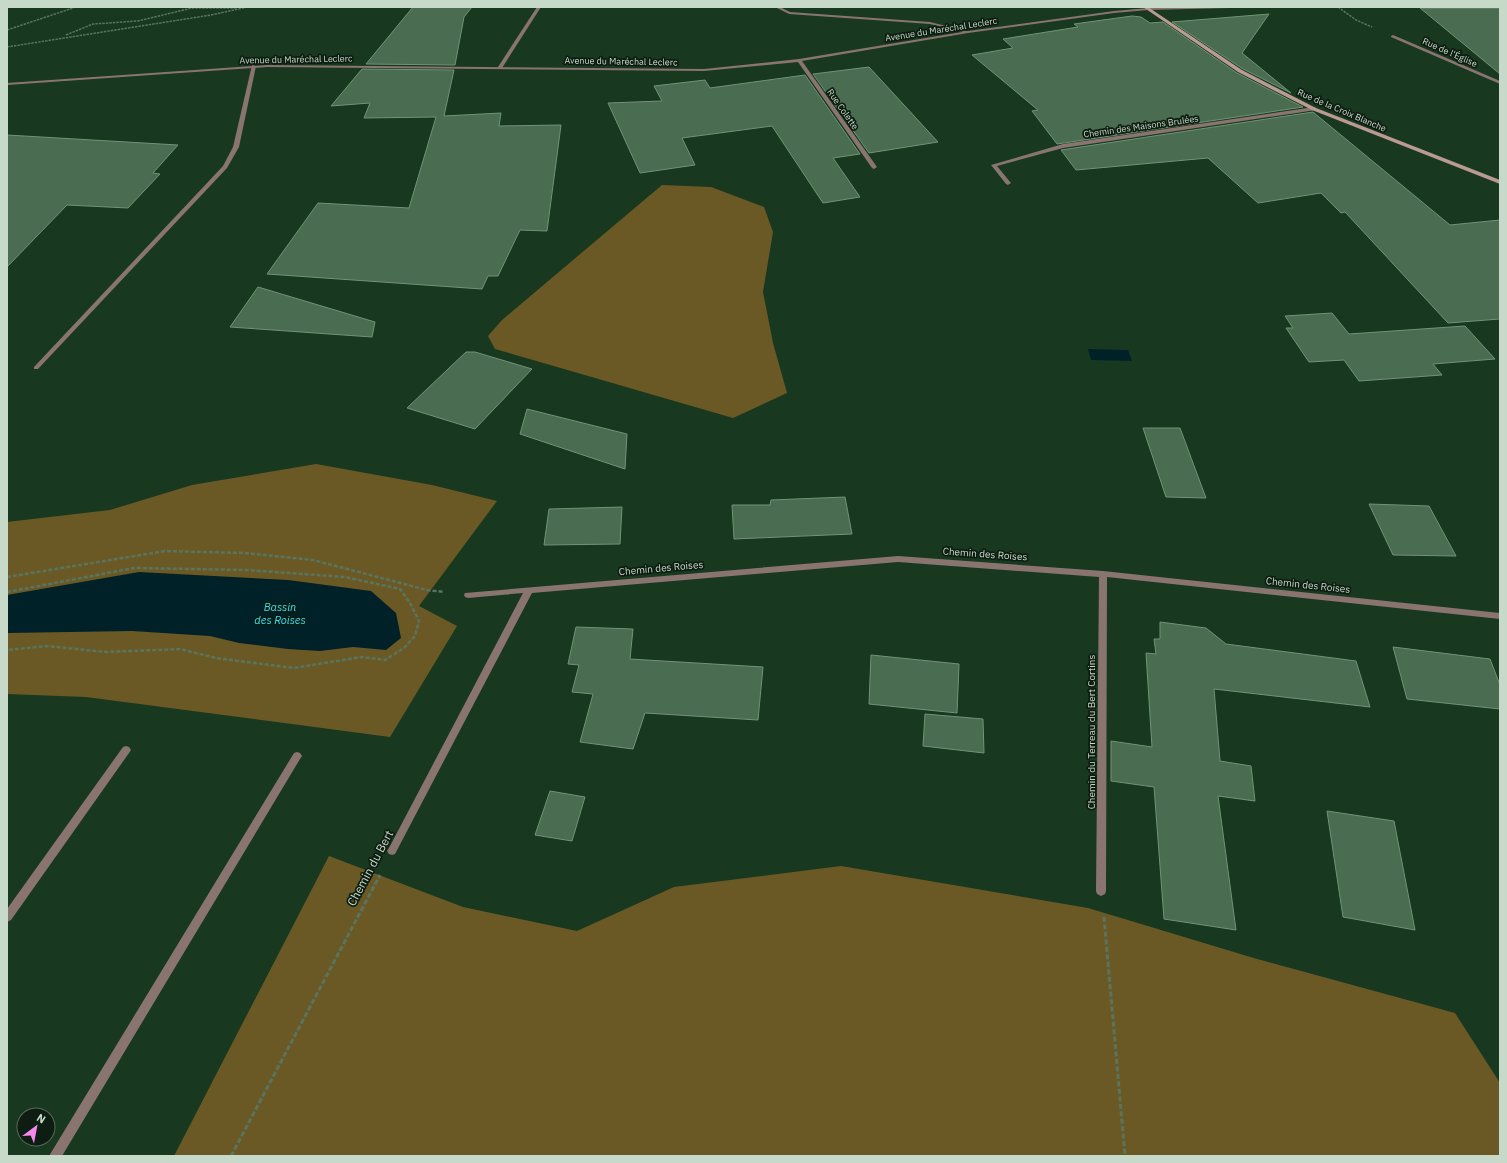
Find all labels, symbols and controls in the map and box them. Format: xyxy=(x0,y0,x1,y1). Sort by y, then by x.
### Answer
street label: Avenue du Maréchal Leclerc xyxy=(884,15,998,43)
street label: Rue de l'Église xyxy=(1421,34,1480,69)
street label: Avenue du Maréchal Leclerc xyxy=(239,53,353,65)
street label: Avenue du Maréchal Leclerc xyxy=(564,55,678,67)
street label: Rue de la Croix Blanche xyxy=(1296,86,1388,134)
street label: Rue Colette xyxy=(825,87,861,131)
street label: Chemin des Maisons Brulées xyxy=(1083,112,1199,140)
street label: Chemin des Roises xyxy=(942,545,1028,563)
street label: Chemin des Roises xyxy=(618,558,704,578)
street label: Chemin des Roises xyxy=(1265,574,1351,596)
water label: Bassin des Roises xyxy=(254,600,306,627)
street label: Chemin du Terreau du Bert Cortins xyxy=(1085,655,1098,809)
street label: Chemin du Bert xyxy=(344,828,396,908)
north arrow xyxy=(16,1107,56,1147)
text: N xyxy=(34,1110,48,1127)

